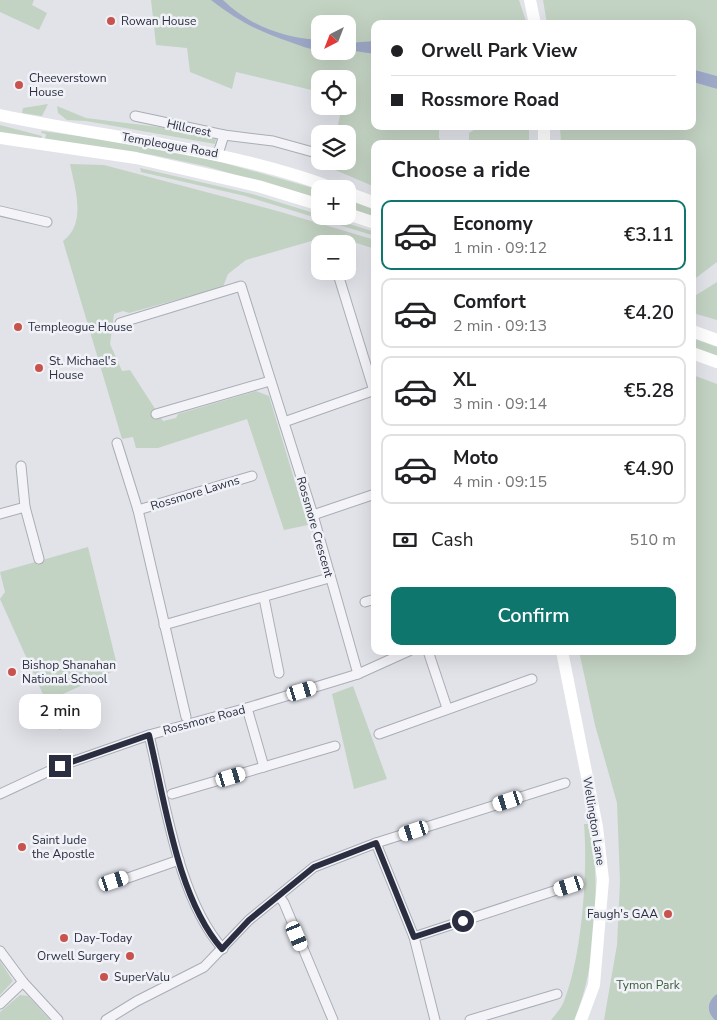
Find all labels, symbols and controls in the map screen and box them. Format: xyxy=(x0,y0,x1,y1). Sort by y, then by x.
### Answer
place label: Rowan House xyxy=(121,13,196,29)
marker: Rowan House xyxy=(105,15,117,27)
north arrow xyxy=(311,15,356,60)
map controls xyxy=(311,15,356,280)
text: Orwell Park View xyxy=(421,38,577,64)
place label: Cheeverstown House xyxy=(29,70,107,100)
button: locate xyxy=(311,70,356,115)
marker: Cheeverstown House xyxy=(13,79,25,91)
text: Rossmore Road xyxy=(421,87,559,113)
street label: Hillcrest xyxy=(165,115,213,141)
button: layers xyxy=(311,125,356,170)
street label: Templeogue Road xyxy=(121,129,219,161)
text: Choose a ride xyxy=(391,155,530,185)
button: + xyxy=(311,180,356,225)
text: Economy xyxy=(453,211,533,237)
icon: car xyxy=(393,213,438,258)
text: €3.11 xyxy=(624,222,674,248)
button: − xyxy=(311,235,356,280)
text: 1 min · 09:12 xyxy=(453,237,547,259)
text: Comfort xyxy=(453,289,526,315)
icon: car xyxy=(393,291,438,336)
text: €4.20 xyxy=(624,300,674,326)
text: 2 min · 09:13 xyxy=(453,315,547,337)
place label: Templeogue House xyxy=(28,319,132,335)
marker: Templeogue House xyxy=(12,321,24,333)
place label: St. Michael's House xyxy=(49,353,116,383)
marker: St. Michael's House xyxy=(33,362,45,374)
text: XL xyxy=(453,367,476,393)
icon: car xyxy=(393,369,438,414)
text: €5.28 xyxy=(624,378,674,404)
text: 3 min · 09:14 xyxy=(453,393,547,415)
text: Moto xyxy=(453,445,499,471)
icon: car xyxy=(393,447,438,492)
text: €4.90 xyxy=(624,456,674,482)
text: 4 min · 09:15 xyxy=(453,471,547,493)
street label: Rossmore Lawns xyxy=(149,472,242,514)
street label: Rossmore Crescent xyxy=(293,475,337,580)
icon: cash xyxy=(391,526,419,554)
text: Cash xyxy=(431,527,473,553)
text: 510 m xyxy=(629,529,676,551)
button: Confirm xyxy=(391,587,676,645)
place label: Bishop Shanahan National School xyxy=(22,657,116,687)
marker: Bishop Shanahan National School xyxy=(6,666,18,678)
car xyxy=(285,679,318,703)
callout: 2 min xyxy=(19,694,101,728)
text: 2 min xyxy=(40,700,80,722)
street label: Rossmore Road xyxy=(161,701,247,739)
route end xyxy=(49,755,71,777)
car xyxy=(214,765,247,789)
street label: Wellington Lane xyxy=(579,776,609,866)
car xyxy=(491,789,524,813)
car xyxy=(397,819,430,843)
place label: Saint Jude the Apostle xyxy=(32,832,95,862)
marker: Saint Jude the Apostle xyxy=(16,841,28,853)
car xyxy=(97,869,130,893)
car xyxy=(552,874,585,898)
place label: Faugh's GAA xyxy=(587,906,658,922)
marker: Faugh's GAA xyxy=(662,908,674,920)
route start xyxy=(452,910,474,932)
car xyxy=(284,919,309,953)
place label: Day-Today xyxy=(74,930,133,946)
marker: Day-Today xyxy=(58,932,70,944)
place label: Orwell Surgery xyxy=(37,948,121,964)
marker: Orwell Surgery xyxy=(124,950,136,962)
place label: SuperValu xyxy=(114,969,170,985)
marker: SuperValu xyxy=(98,971,110,983)
park label: Tymon Park xyxy=(616,977,681,993)

